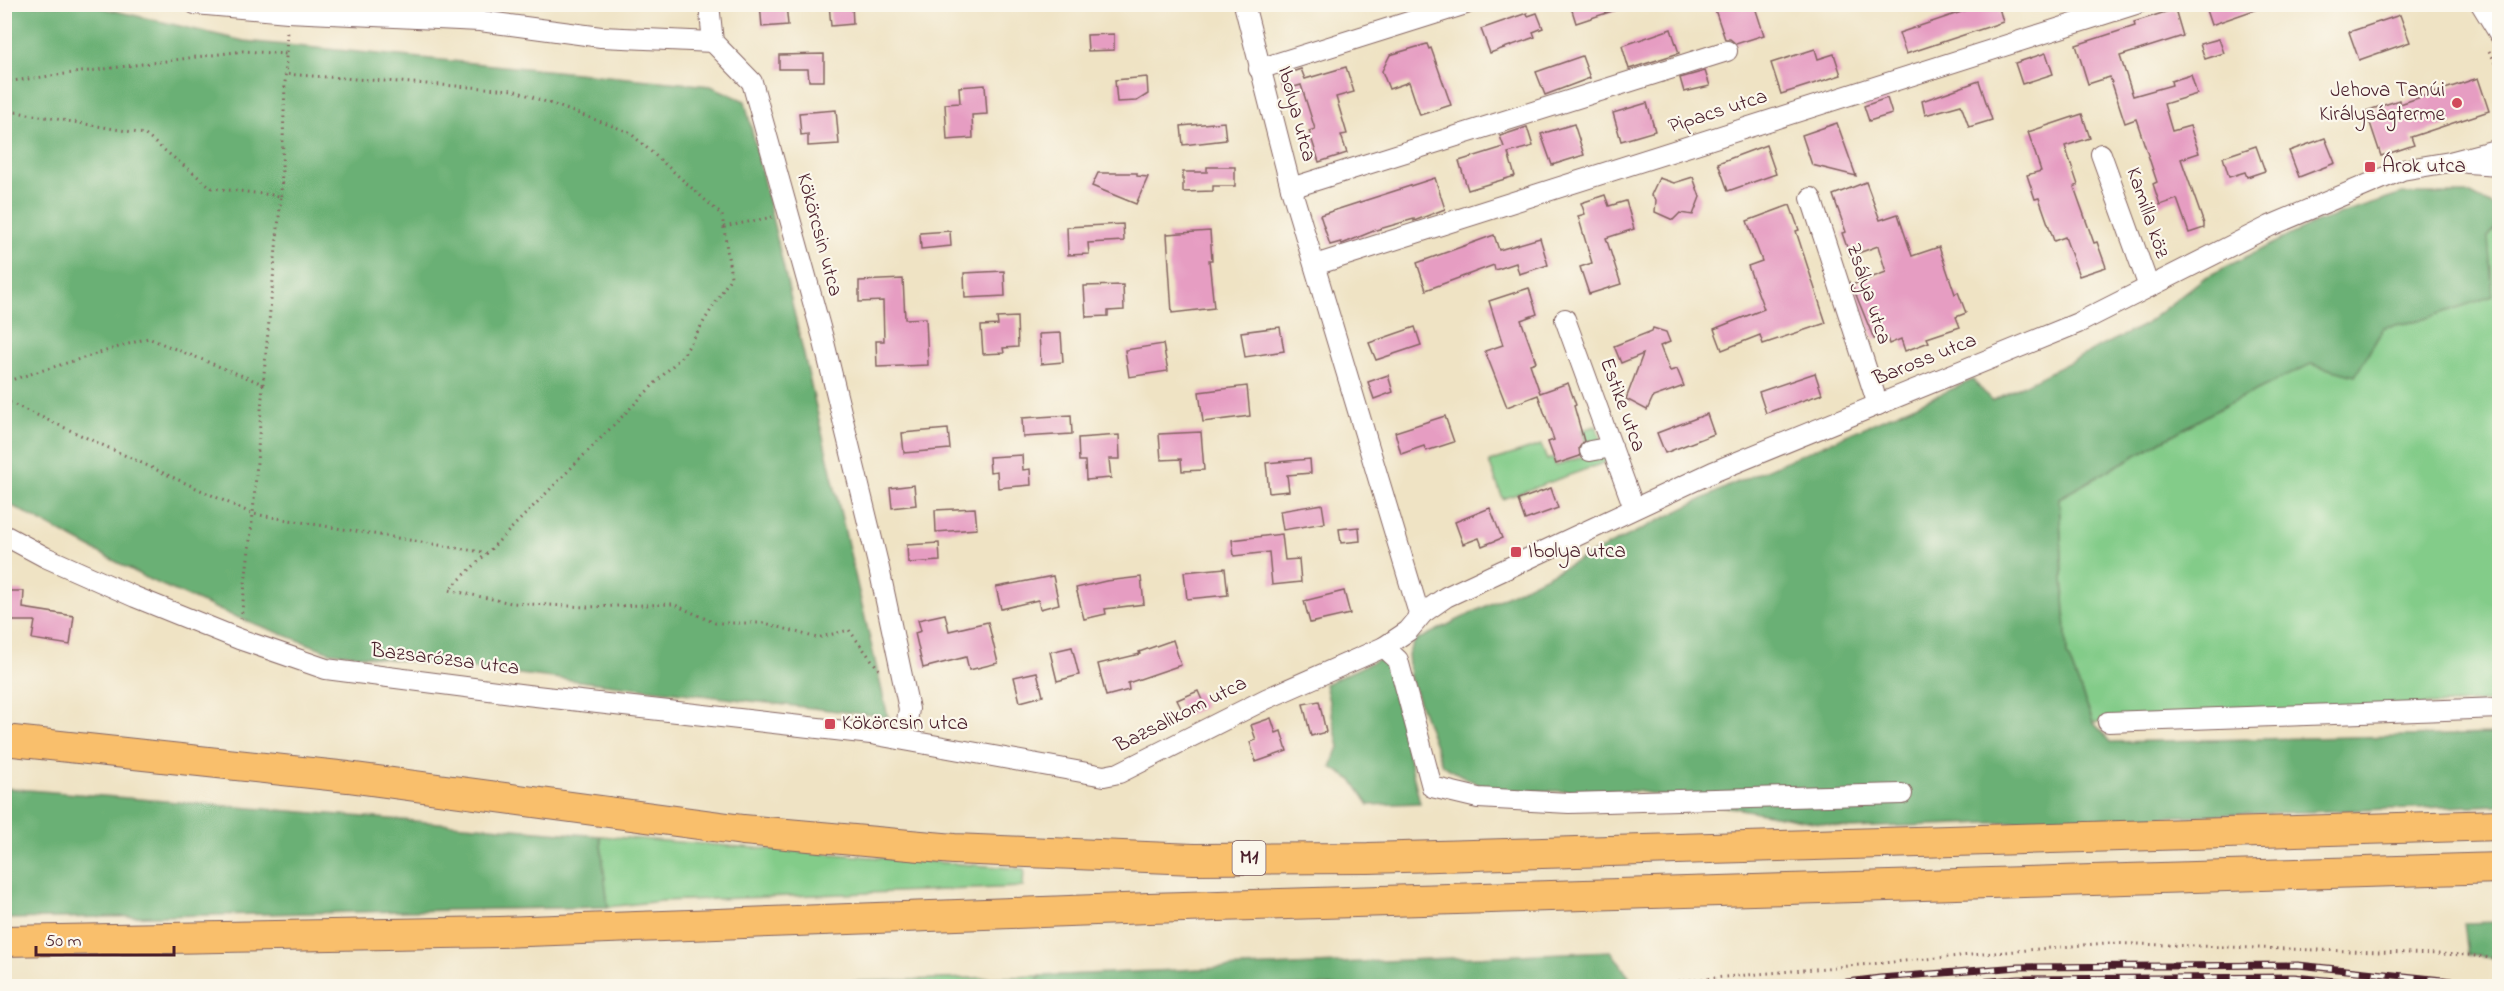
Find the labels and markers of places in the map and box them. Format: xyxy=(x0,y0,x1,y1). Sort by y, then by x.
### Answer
place label: Jehova Tanúi Királyságterme xyxy=(2319,76,2446,132)
marker: Jehova Tanúi Királyságterme xyxy=(2450,96,2464,110)
place label: Árok utca xyxy=(2382,151,2466,182)
marker: Árok utca xyxy=(2363,160,2377,174)
place label: Ibolya utca xyxy=(1528,537,1626,569)
marker: Ibolya utca xyxy=(1509,545,1523,559)
place label: Kökörcsin utca xyxy=(842,709,968,739)
marker: Kökörcsin utca xyxy=(823,717,837,731)

